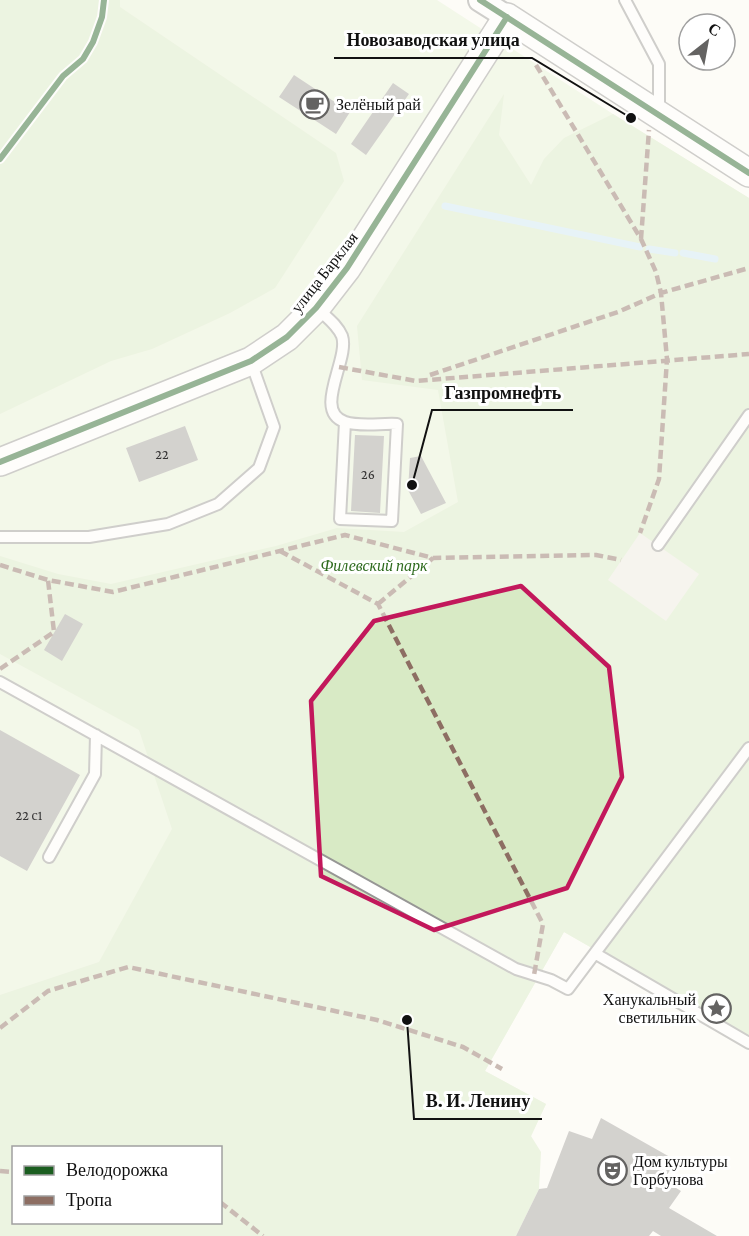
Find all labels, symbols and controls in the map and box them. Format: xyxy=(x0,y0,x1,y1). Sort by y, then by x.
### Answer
north arrow xyxy=(677,12,737,72)
text: С xyxy=(705,19,724,40)
callout: Новозаводская улица xyxy=(334,22,532,58)
text: Новозаводская улица xyxy=(346,30,520,50)
cafe icon: Зелёный рай xyxy=(299,88,331,120)
place label: Зелёный рай xyxy=(336,96,421,114)
street label: улица Барклая xyxy=(288,228,362,316)
callout: Газпромнефть xyxy=(432,374,573,410)
text: Газпромнефть xyxy=(445,383,562,403)
house number: 22 xyxy=(155,446,169,462)
house number: 26 xyxy=(361,466,375,482)
park label: Филевский парк xyxy=(320,557,428,575)
house number: 22 с1 xyxy=(16,807,43,823)
place label: Ханукальный светильник xyxy=(603,991,696,1026)
place icon: Ханукальный светильник xyxy=(701,992,733,1024)
callout: В. И. Ленину xyxy=(414,1083,542,1119)
text: В. И. Ленину xyxy=(426,1091,530,1111)
legend xyxy=(12,1146,222,1224)
place label: Дом культуры Горбунова xyxy=(633,1153,728,1189)
theatre icon: Дом культуры Горбунова xyxy=(596,1154,628,1186)
text: Велодорожка xyxy=(66,1160,168,1180)
text: Тропа xyxy=(66,1190,112,1210)

